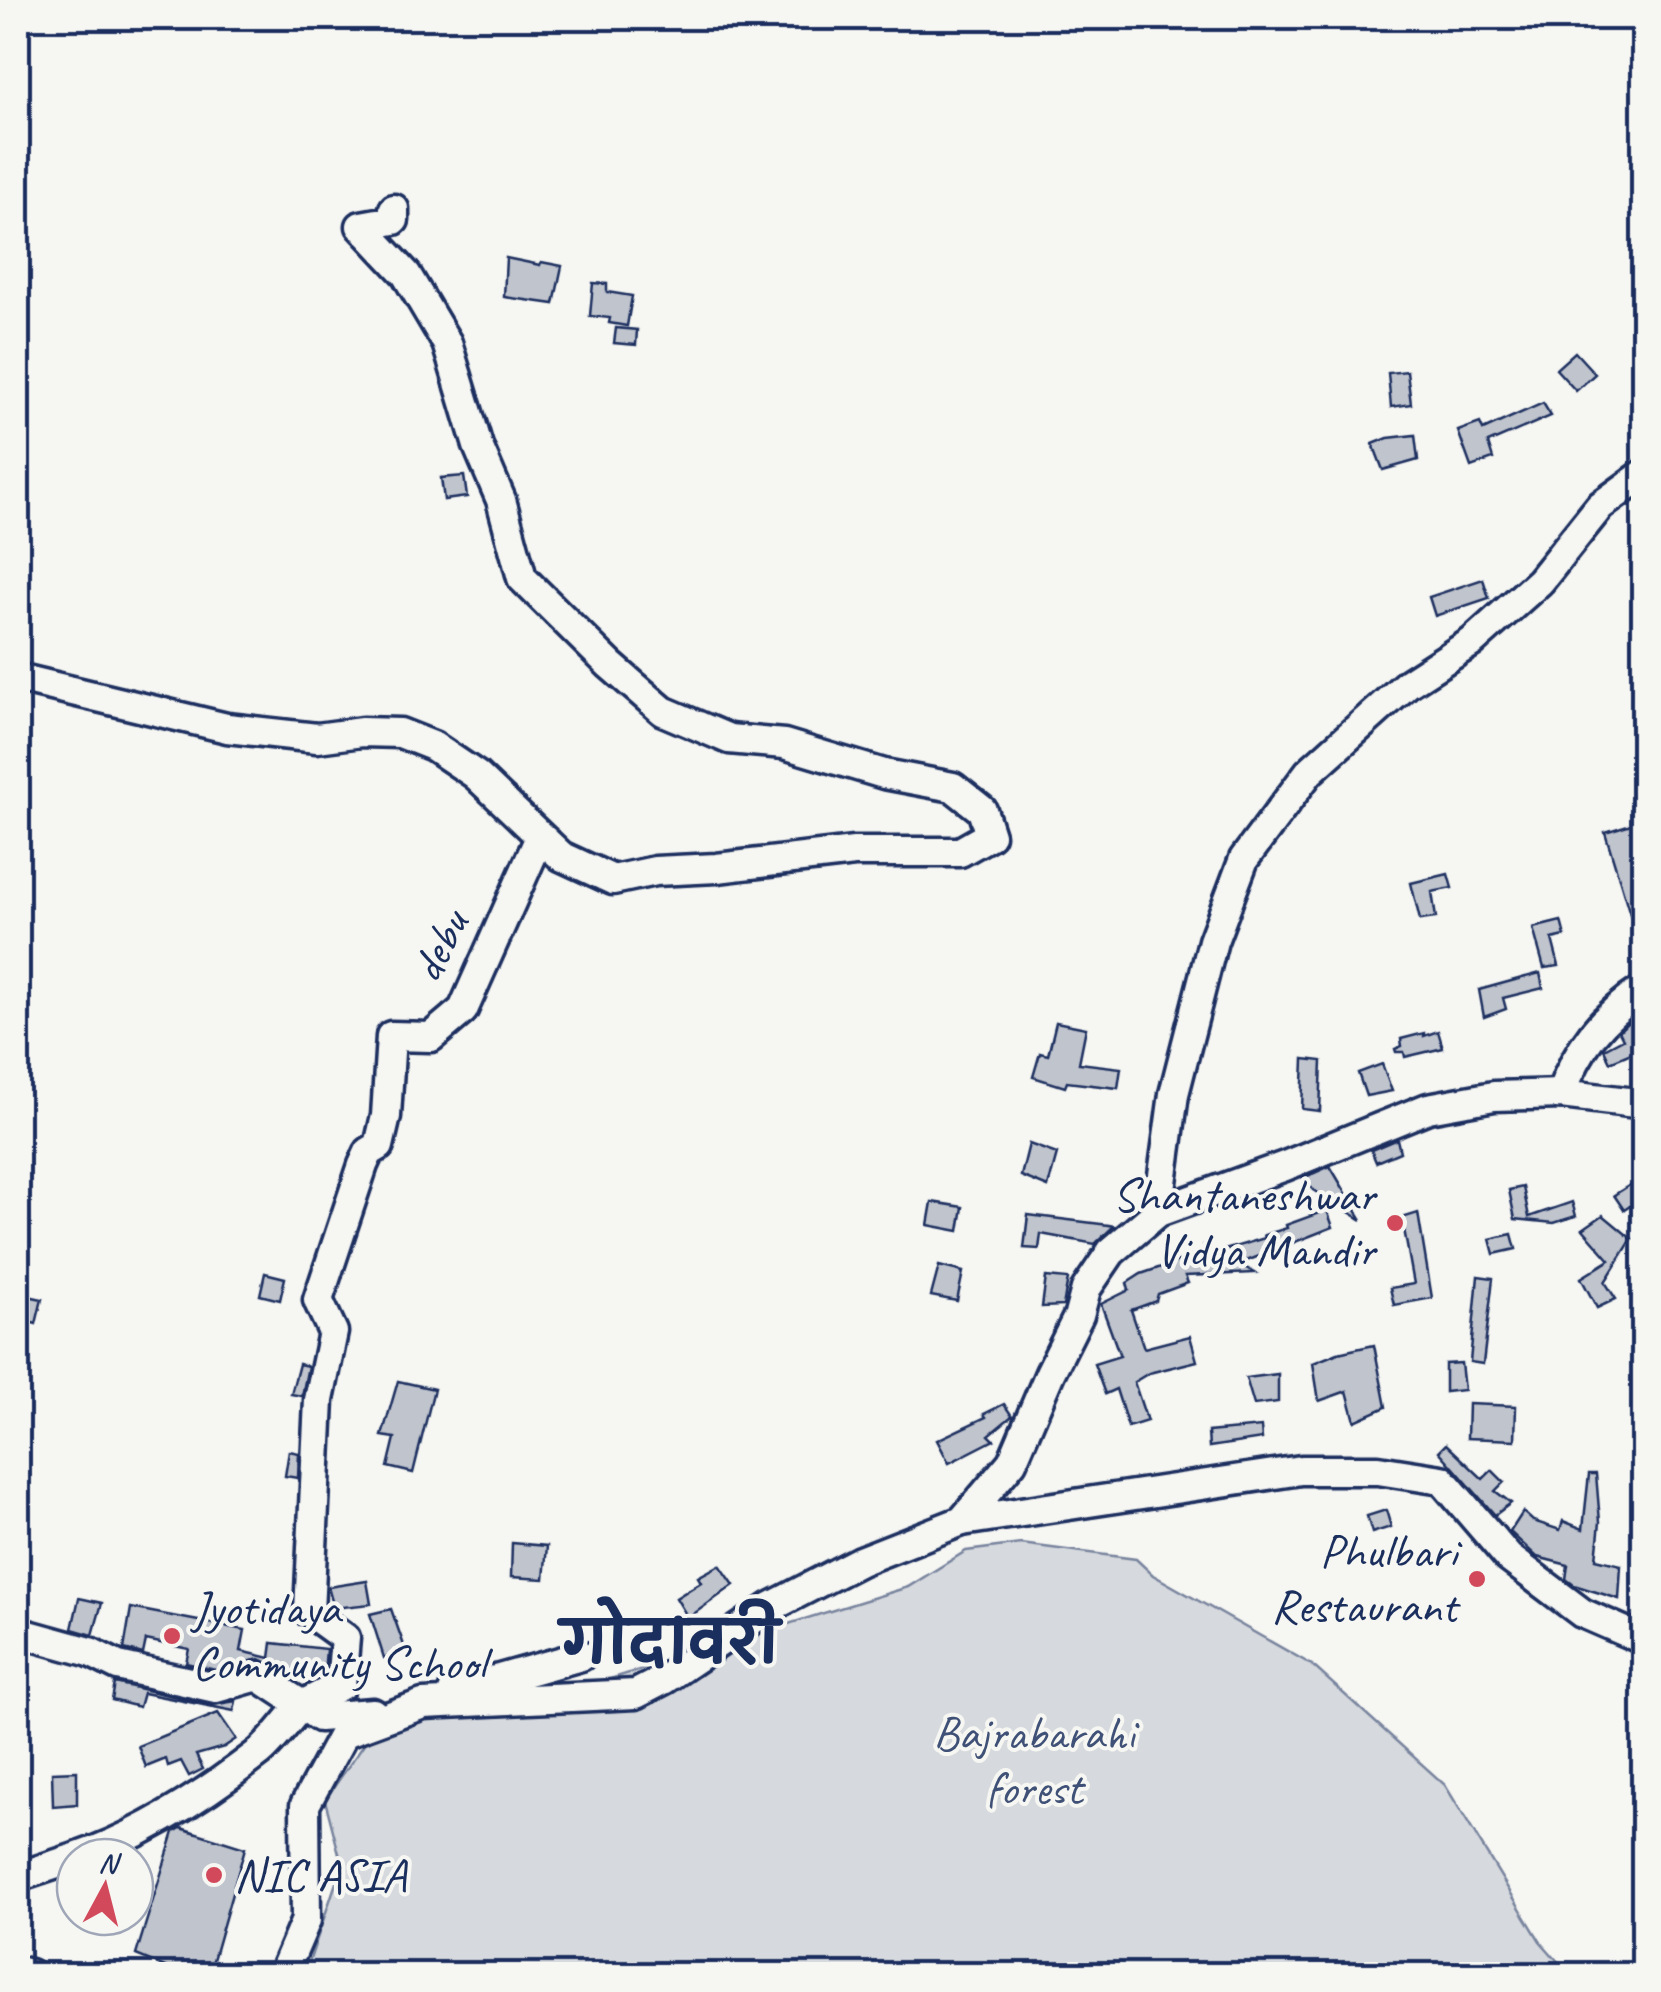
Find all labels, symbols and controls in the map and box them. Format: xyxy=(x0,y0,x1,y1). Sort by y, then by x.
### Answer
street label: debu xyxy=(396,897,484,992)
place label: Shantaneshwar Vidya Mandir xyxy=(1112,1165,1379,1280)
marker: Shantaneshwar Vidya Mandir xyxy=(1384,1212,1406,1234)
place label: Phulbari Restaurant xyxy=(1271,1521,1463,1636)
marker: Phulbari Restaurant xyxy=(1466,1568,1488,1590)
place label: Jyotidaya Community School xyxy=(190,1578,493,1693)
district label: गोदावरी xyxy=(556,1596,784,1680)
marker: Jyotidaya Community School xyxy=(161,1625,183,1647)
park label: Bajrabarahi forest xyxy=(933,1703,1140,1818)
north arrow xyxy=(55,1837,155,1937)
text: N xyxy=(97,1844,123,1882)
place label: NIC ASIA xyxy=(234,1845,408,1905)
marker: NIC ASIA xyxy=(203,1864,225,1886)

